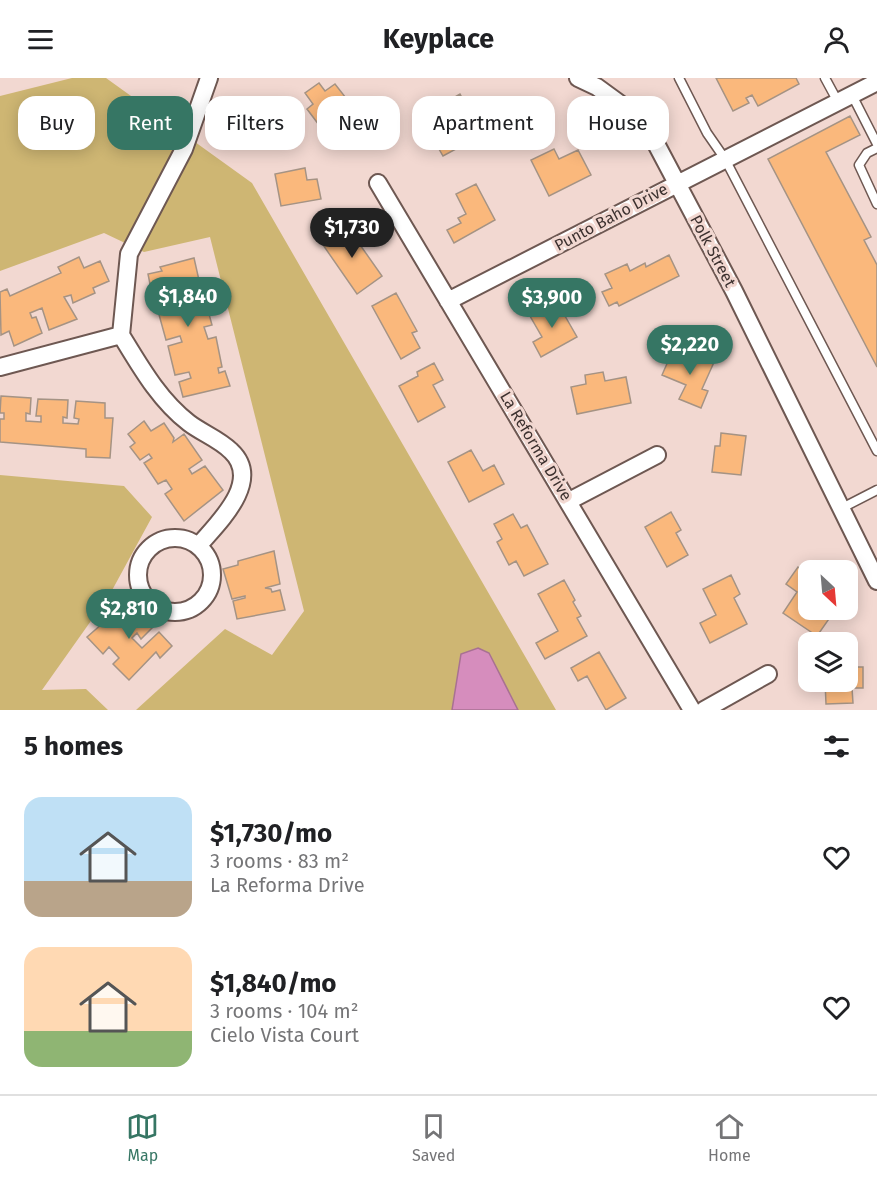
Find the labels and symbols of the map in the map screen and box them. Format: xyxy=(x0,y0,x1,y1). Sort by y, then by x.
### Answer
street label: Punto Baho Drive xyxy=(551,179,671,255)
pin: $1,730 xyxy=(303,208,401,259)
street label: Polk Street xyxy=(686,212,740,290)
pin: $1,840 xyxy=(139,277,237,328)
pin: $3,900 xyxy=(503,278,601,329)
pin: $2,220 xyxy=(641,325,739,376)
street label: La Reforma Drive xyxy=(496,388,576,504)
north arrow xyxy=(798,560,858,620)
pin: $2,810 xyxy=(80,589,178,640)

